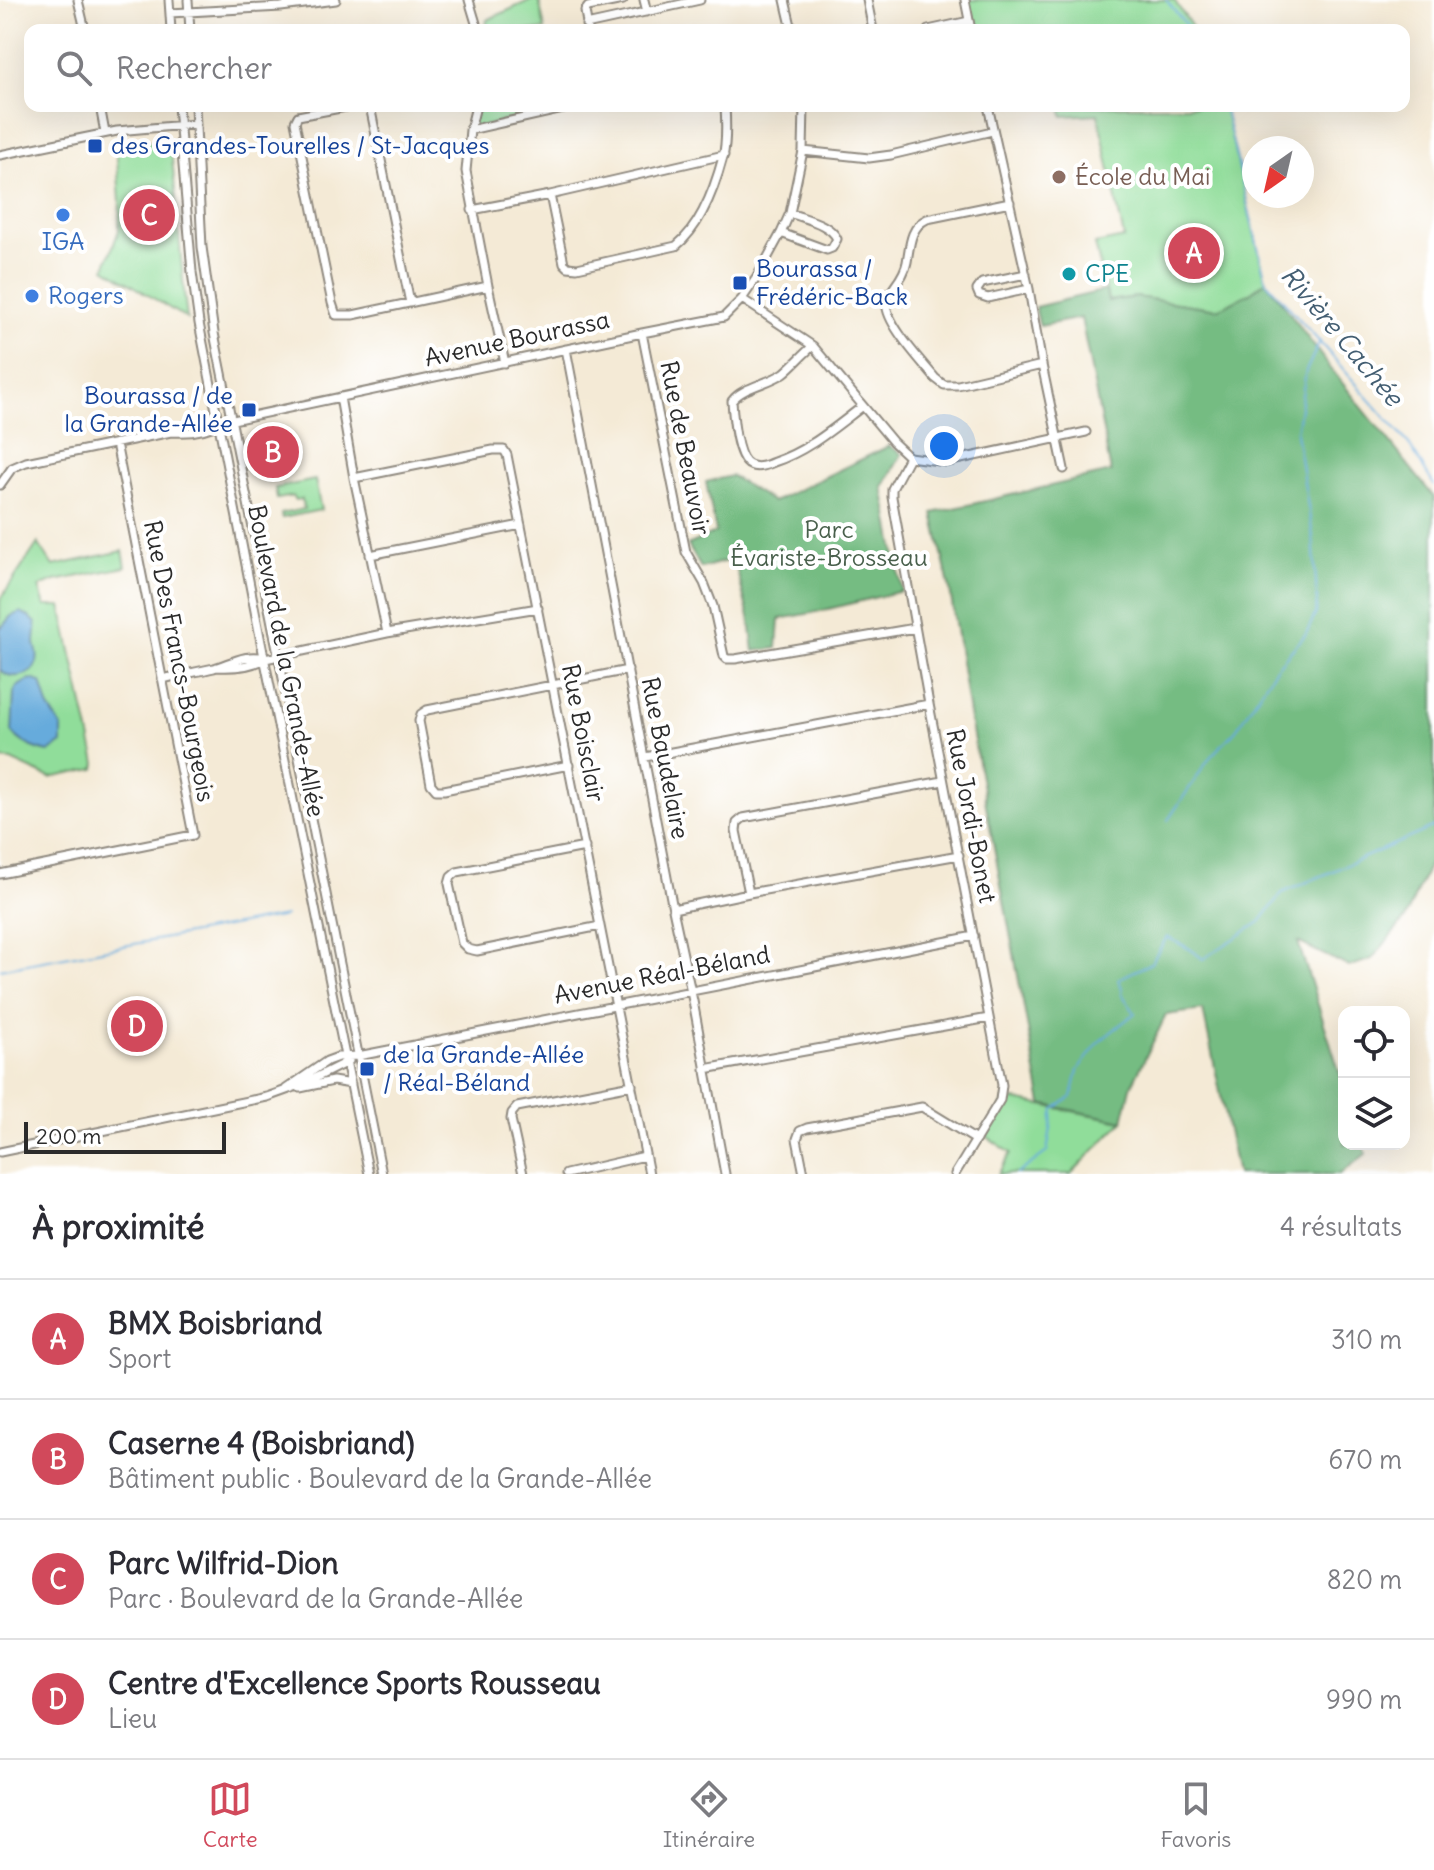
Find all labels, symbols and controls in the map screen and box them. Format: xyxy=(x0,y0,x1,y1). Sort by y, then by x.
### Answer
search box xyxy=(24,24,1410,112)
icon: search xyxy=(52,46,96,90)
text: Rechercher xyxy=(116,49,272,87)
place label: des Grandes-Tourelles / St-Jacques xyxy=(111,130,489,160)
north arrow xyxy=(1242,136,1314,208)
marker: des Grandes-Tourelles / St-Jacques xyxy=(86,137,104,155)
place label: École du Mai xyxy=(1075,161,1210,191)
marker: École du Mai xyxy=(1050,168,1068,186)
pin: C xyxy=(123,185,175,245)
marker: IGA xyxy=(54,206,72,224)
pin: A xyxy=(1168,223,1220,283)
place label: IGA xyxy=(42,226,84,256)
place label: Bourassa / Frédéric-Back xyxy=(756,253,908,311)
place label: CPE xyxy=(1085,258,1129,288)
water label: Rivière Cachée xyxy=(1274,259,1412,414)
marker: CPE xyxy=(1060,265,1078,283)
marker: Bourassa / Frédéric-Back xyxy=(731,274,749,292)
place label: Rogers xyxy=(48,280,124,310)
marker: Rogers xyxy=(23,287,41,305)
street label: Avenue Bourassa xyxy=(422,304,612,372)
street label: Rue de Beauvoir xyxy=(654,358,718,538)
place label: Bourassa / de la Grande-Allée xyxy=(65,380,233,438)
marker: Bourassa / de la Grande-Allée xyxy=(240,401,258,419)
pin: B xyxy=(247,422,299,482)
your location xyxy=(924,426,964,466)
street label: Boulevard de la Grande-Allée xyxy=(242,502,332,819)
park label: Parc Évariste-Brosseau xyxy=(730,514,928,572)
street label: Rue Des Francs-Bourgeois xyxy=(138,518,222,804)
street label: Rue Boisclair xyxy=(556,661,612,804)
street label: Rue Baudelaire xyxy=(636,674,696,841)
street label: Rue Jordi-Bonet xyxy=(940,726,1004,905)
street label: Avenue Réal-Béland xyxy=(551,938,772,1010)
pin: D xyxy=(111,996,163,1056)
map controls xyxy=(1338,1006,1410,1150)
button: locate xyxy=(1338,1006,1410,1078)
place label: de la Grande-Allée / Réal-Béland xyxy=(383,1039,584,1097)
marker: de la Grande-Allée / Réal-Béland xyxy=(358,1060,376,1078)
button: layers xyxy=(1338,1078,1410,1150)
scale bar xyxy=(24,1118,226,1154)
text: 200 m xyxy=(36,1122,102,1150)
text: À proximité xyxy=(32,1205,205,1248)
text: 4 résultats xyxy=(1280,1210,1402,1243)
text: BMX Boisbriand xyxy=(108,1304,322,1342)
text: A xyxy=(50,1323,66,1356)
text: 310 m xyxy=(1331,1323,1402,1356)
text: Sport xyxy=(108,1342,171,1375)
text: Caserne 4 (Boisbriand) xyxy=(108,1424,415,1462)
text: B xyxy=(49,1443,67,1476)
text: 670 m xyxy=(1328,1443,1402,1476)
text: Bâtiment public · Boulevard de la Grande-Allée xyxy=(108,1462,652,1495)
text: Parc Wilfrid-Dion xyxy=(108,1544,339,1582)
text: C xyxy=(49,1563,67,1596)
text: 820 m xyxy=(1327,1563,1402,1596)
text: Parc · Boulevard de la Grande-Allée xyxy=(108,1582,523,1615)
text: Centre d'Excellence Sports Rousseau xyxy=(108,1664,601,1702)
text: D xyxy=(49,1683,67,1716)
text: 990 m xyxy=(1326,1683,1402,1716)
text: Lieu xyxy=(108,1702,157,1735)
tab: Carte xyxy=(203,1777,258,1853)
tab: Itinéraire xyxy=(663,1777,755,1853)
tab: Favoris xyxy=(1160,1777,1231,1853)

